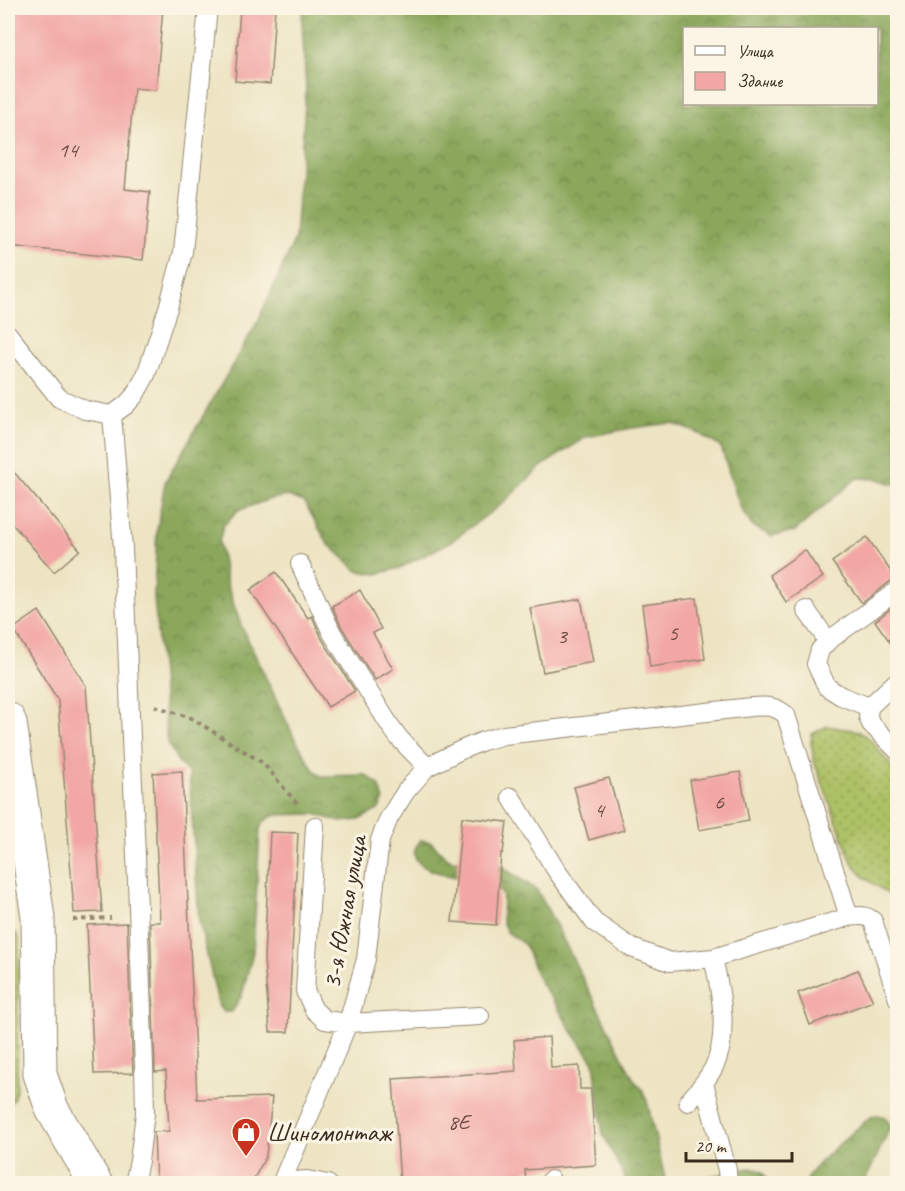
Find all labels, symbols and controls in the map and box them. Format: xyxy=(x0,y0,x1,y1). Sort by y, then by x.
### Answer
legend xyxy=(683,27,878,105)
text: Улица xyxy=(737,40,774,62)
text: Здание xyxy=(737,70,783,92)
house number: 14 xyxy=(58,136,80,164)
house number: 5 xyxy=(668,619,679,647)
house number: 3 xyxy=(557,622,569,650)
house number: 6 xyxy=(714,788,725,816)
house number: 4 xyxy=(594,796,606,824)
street label: 3-я Южная улица xyxy=(315,831,375,991)
house number: 8Е xyxy=(448,1108,473,1136)
shop icon: Шиномонтаж xyxy=(230,1116,262,1158)
place label: Шиномонтаж xyxy=(267,1116,394,1149)
scale bar xyxy=(686,1125,792,1163)
text: 20 m xyxy=(695,1135,728,1157)

